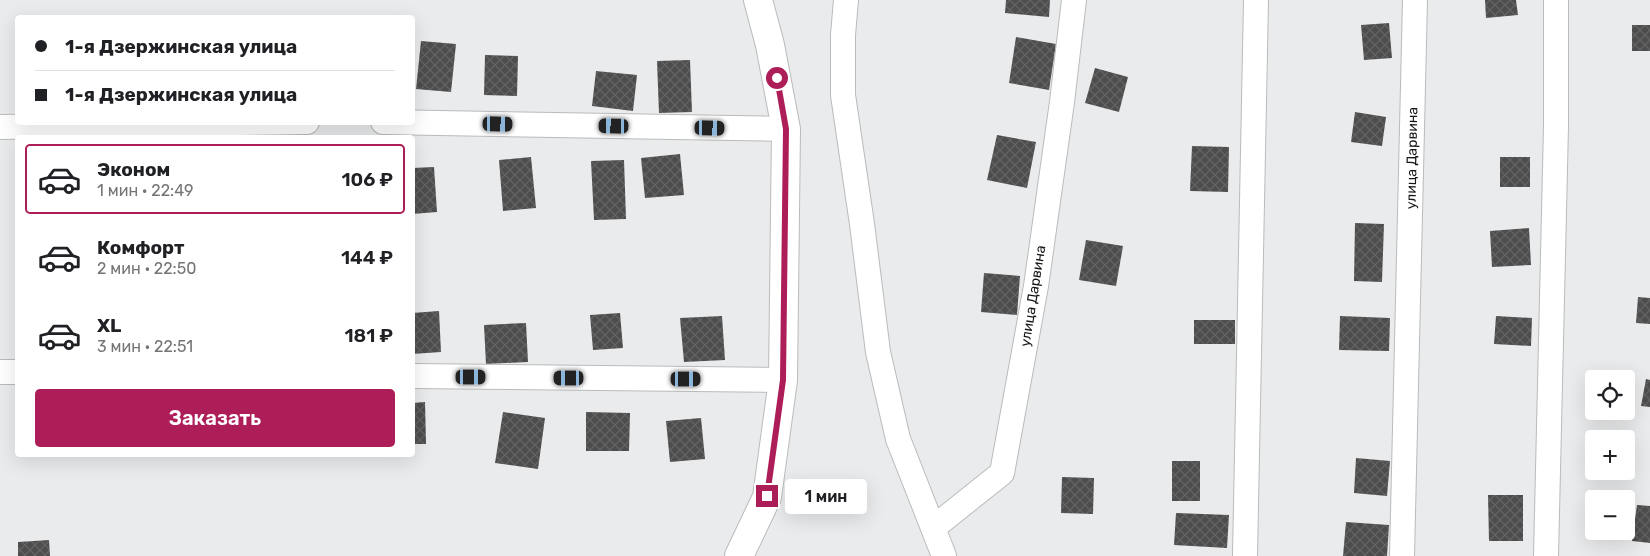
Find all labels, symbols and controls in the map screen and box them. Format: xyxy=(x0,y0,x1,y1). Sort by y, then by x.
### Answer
text: 1-я Дзержинская улица xyxy=(65,35,297,58)
route start xyxy=(766,67,788,89)
text: 1-я Дзержинская улица xyxy=(65,83,297,106)
street label: улица Дарвина xyxy=(1403,107,1421,209)
car xyxy=(482,116,513,132)
car xyxy=(598,118,629,134)
car xyxy=(694,120,725,136)
icon: car xyxy=(37,157,82,202)
text: Эконом xyxy=(97,158,170,181)
text: 106 ₽ xyxy=(341,168,393,191)
text: 1 мин · 22:49 xyxy=(97,181,193,200)
icon: car xyxy=(37,235,82,280)
text: Комфорт xyxy=(97,236,184,259)
street label: улица Дарвина xyxy=(1017,244,1049,348)
text: 144 ₽ xyxy=(341,246,393,269)
text: 2 мин · 22:50 xyxy=(97,259,196,278)
icon: car xyxy=(37,313,82,358)
text: XL xyxy=(97,314,121,337)
text: 181 ₽ xyxy=(344,324,393,347)
text: 3 мин · 22:51 xyxy=(97,337,193,356)
car xyxy=(456,370,486,385)
map controls xyxy=(1585,370,1635,540)
button: locate xyxy=(1585,370,1635,420)
car xyxy=(554,371,584,386)
car xyxy=(671,372,701,387)
button: Заказать xyxy=(35,389,395,447)
button: + xyxy=(1585,430,1635,480)
callout: 1 мин xyxy=(784,478,867,514)
route end xyxy=(756,485,778,507)
text: 1 мин xyxy=(805,487,847,506)
button: − xyxy=(1585,490,1635,540)

